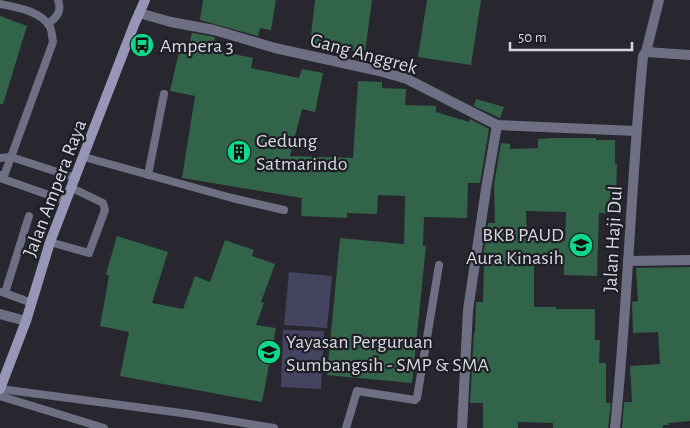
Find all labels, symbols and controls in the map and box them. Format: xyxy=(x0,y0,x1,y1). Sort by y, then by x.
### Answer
scale bar xyxy=(510,20,632,52)
street label: Gang Anggrek xyxy=(308,30,420,78)
text: 50 m xyxy=(518,30,547,45)
bus stop icon: Ampera 3 xyxy=(129,32,155,58)
place label: Ampera 3 xyxy=(160,36,234,56)
street label: Jalan Ampera Raya xyxy=(20,117,90,260)
place label: Gedung Satmarindo xyxy=(256,131,348,174)
building icon: Gedung Satmarindo xyxy=(226,139,252,165)
street label: Jalan Haji Dul xyxy=(600,185,626,293)
place label: BKB PAUD Aura Kinasih xyxy=(466,225,564,268)
school or university icon: BKB PAUD Aura Kinasih xyxy=(568,232,594,258)
place label: Yayasan Perguruan Sumbangsih - SMP & SMA xyxy=(286,332,490,375)
school or university icon: Yayasan Perguruan Sumbangsih - SMP & SMA xyxy=(256,339,282,365)

